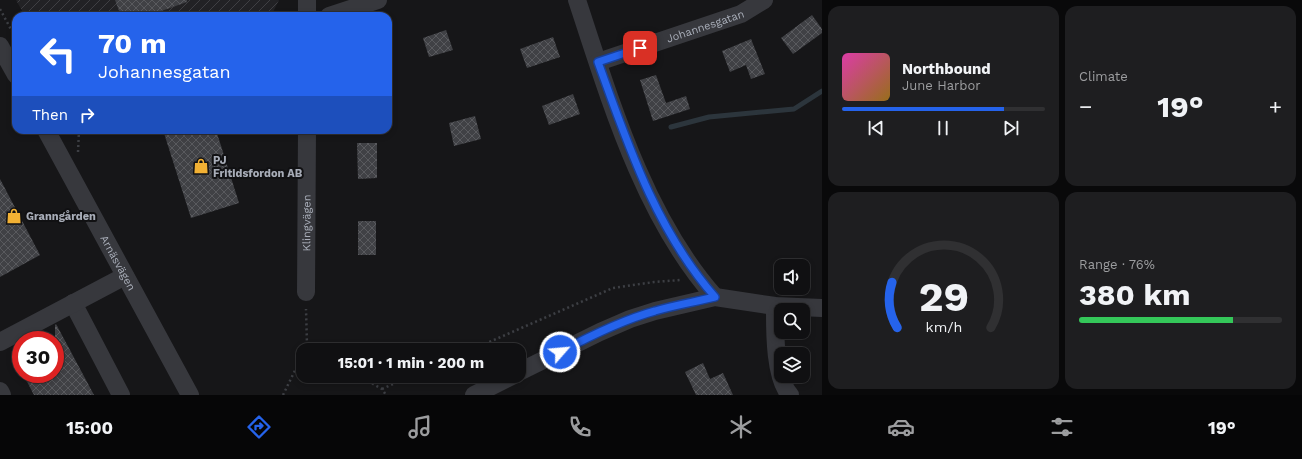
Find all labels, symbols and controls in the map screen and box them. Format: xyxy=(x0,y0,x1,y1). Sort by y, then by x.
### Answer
street label: Johannesgatan xyxy=(665,7,746,46)
text: 70 m xyxy=(98,27,167,60)
icon: left xyxy=(32,28,84,80)
pin xyxy=(623,31,657,65)
icon: arrive xyxy=(629,37,651,59)
text: Northbound xyxy=(902,60,991,78)
text: Johannesgatan xyxy=(98,61,231,82)
text: Climate xyxy=(1079,69,1128,84)
text: June Harbor xyxy=(902,78,981,93)
text: 19° xyxy=(1157,89,1204,124)
text: − xyxy=(1079,94,1092,119)
text: + xyxy=(1269,94,1282,119)
icon: right xyxy=(76,104,98,126)
text: Then xyxy=(32,106,68,124)
icon: previous xyxy=(865,117,887,139)
icon: pause xyxy=(932,117,954,139)
icon: next xyxy=(1000,117,1022,139)
place label: PJ Fritidsfordon AB xyxy=(213,154,303,180)
shop icon: PJ Fritidsfordon AB xyxy=(192,157,210,175)
street label: Klingvägen xyxy=(300,194,314,252)
shop icon: Granngården xyxy=(5,207,23,225)
place label: Granngården xyxy=(26,210,96,223)
street label: Arnäsvägen xyxy=(97,233,138,293)
text: Range · 76% xyxy=(1079,257,1155,272)
map controls xyxy=(774,259,810,383)
button: sound xyxy=(774,259,810,295)
text: 29 xyxy=(918,272,969,321)
text: 380 km xyxy=(1079,277,1190,312)
button: search xyxy=(774,303,810,339)
text: km/h xyxy=(925,319,962,335)
speed limit sign: 30 xyxy=(12,331,64,383)
position arrow xyxy=(539,331,581,373)
button: layers xyxy=(774,347,810,383)
text: 15:01 · 1 min · 200 m xyxy=(338,354,484,372)
icon: directions xyxy=(245,413,273,441)
icon: music xyxy=(406,413,434,441)
icon: phone xyxy=(566,413,594,441)
icon: climate xyxy=(727,413,755,441)
icon: car xyxy=(887,413,915,441)
icon: filters xyxy=(1048,413,1076,441)
text: 15:00 xyxy=(66,417,113,438)
text: 19° xyxy=(1208,417,1236,438)

